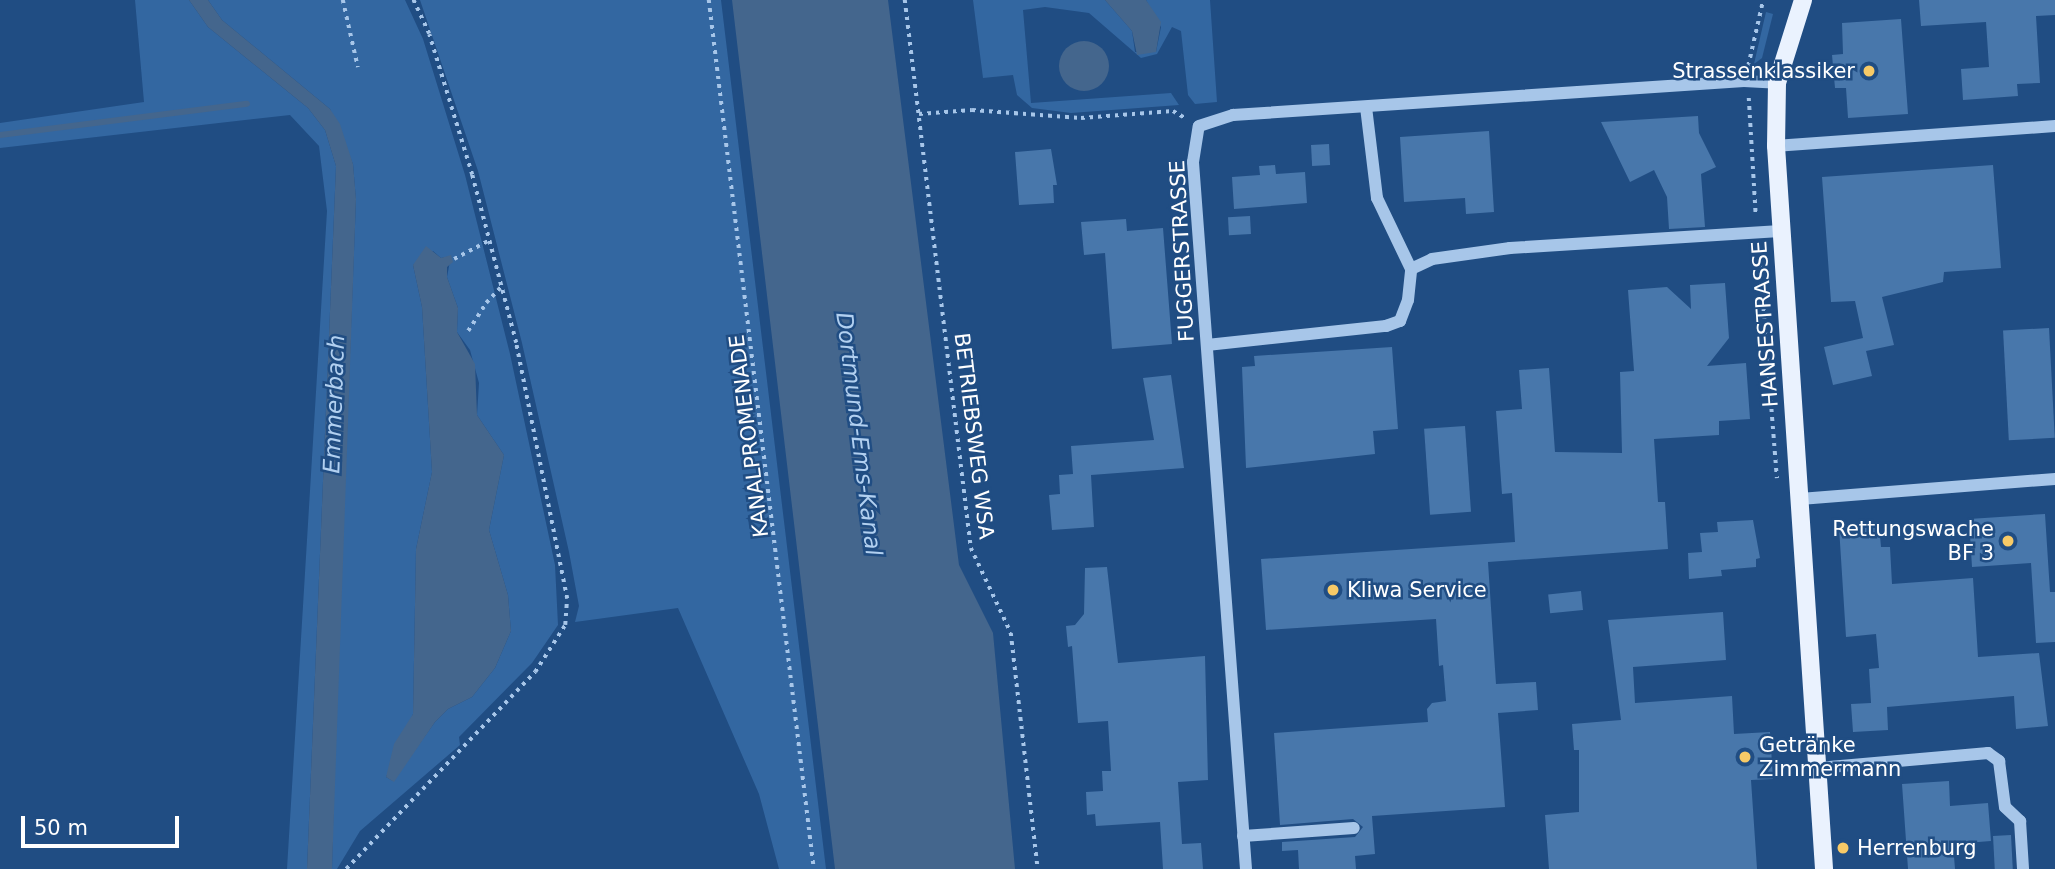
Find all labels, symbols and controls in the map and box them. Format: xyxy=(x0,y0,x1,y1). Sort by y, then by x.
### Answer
place label: Strassenklassiker xyxy=(1672,58,1855,84)
marker: Strassenklassiker xyxy=(1861,63,1877,79)
street label: FUGGERSTRASSE xyxy=(1165,159,1199,343)
street label: HANSESTRASSE xyxy=(1747,240,1783,408)
water label: Dortmund-Ems-Kanal xyxy=(830,311,888,557)
street label: BETRIEBSWEG WSA xyxy=(949,331,999,541)
street label: KANALPROMENADE xyxy=(724,333,774,539)
water label: Emmerbach xyxy=(318,334,350,474)
place label: Rettungswache BF 3 xyxy=(1832,516,1994,566)
marker: Rettungswache BF 3 xyxy=(2000,533,2016,549)
place label: Kliwa Service xyxy=(1347,577,1487,603)
marker: Kliwa Service xyxy=(1325,582,1341,598)
place label: Getränke Zimmermann xyxy=(1759,732,1901,782)
marker: Getränke Zimmermann xyxy=(1737,749,1753,765)
scale bar xyxy=(24,802,182,846)
text: 50 m xyxy=(34,816,88,840)
place label: Herrenburg xyxy=(1857,835,1977,861)
marker: Herrenburg xyxy=(1835,840,1851,856)

